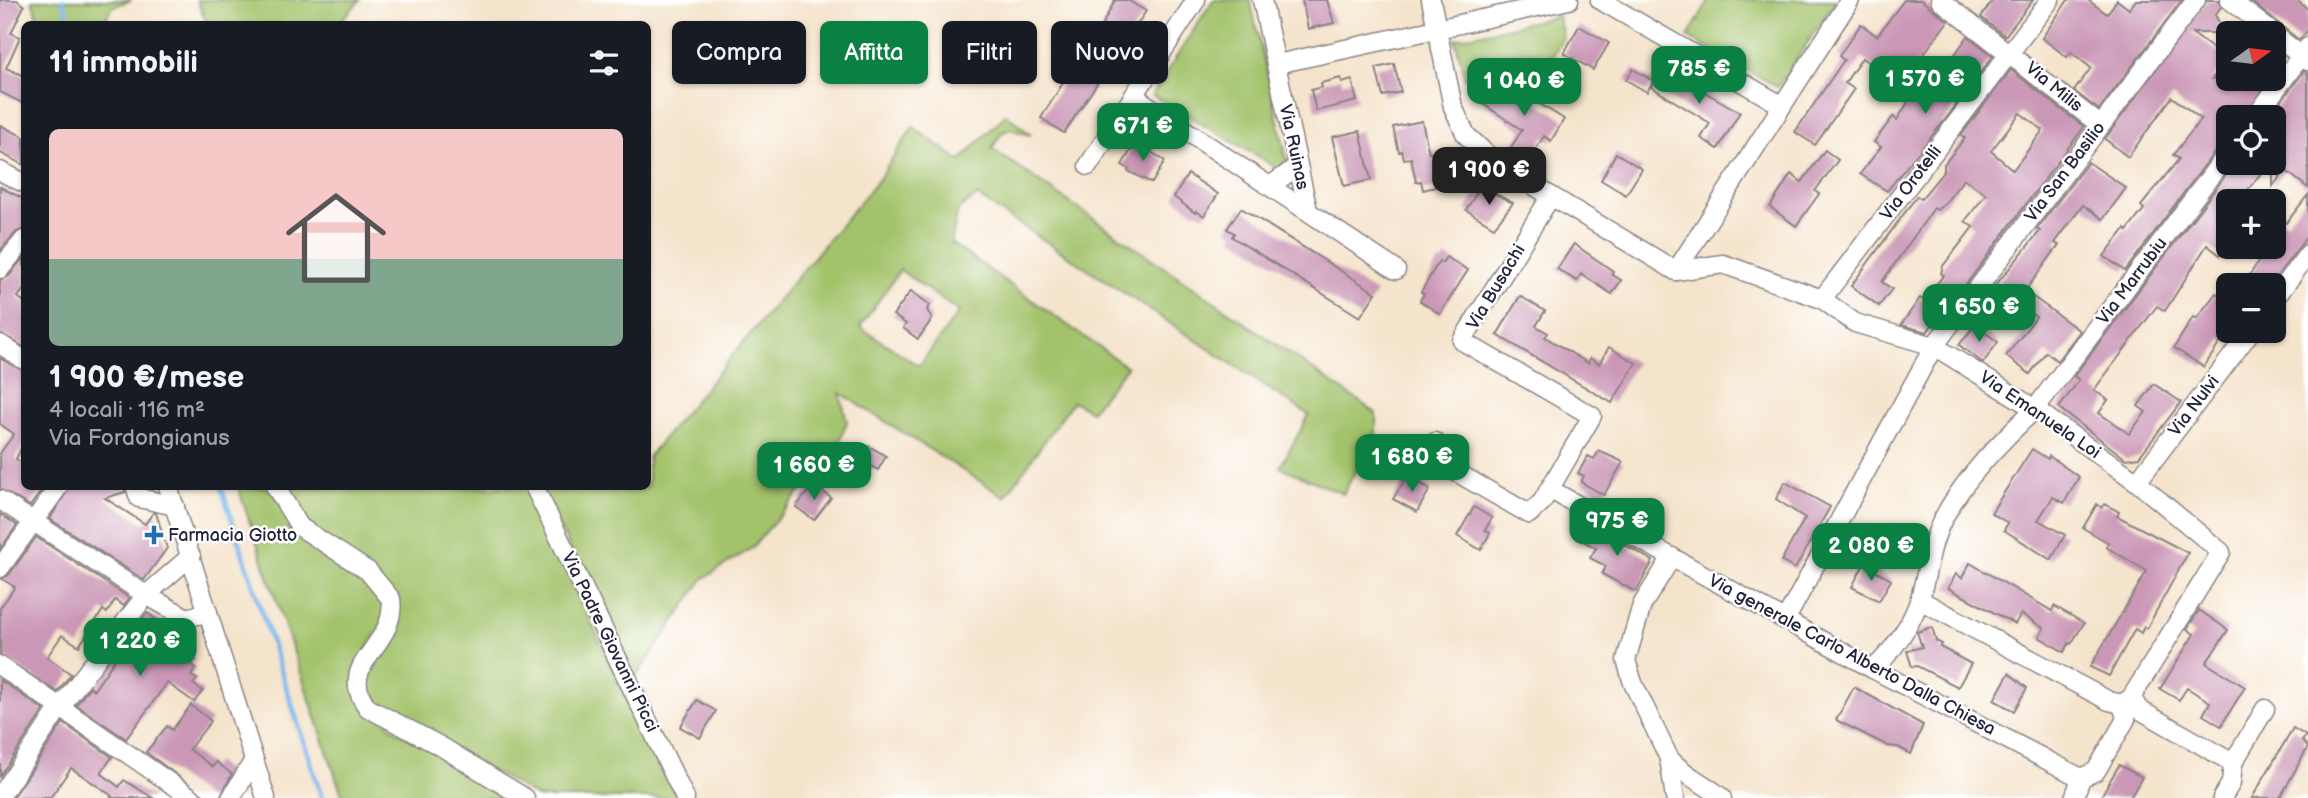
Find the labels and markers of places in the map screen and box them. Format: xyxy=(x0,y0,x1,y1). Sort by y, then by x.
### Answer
pin: 785 € xyxy=(1650,46,1748,106)
pin: 1 570 € xyxy=(1860,57,1990,116)
pin: 1 040 € xyxy=(1459,58,1589,118)
pin: 671 € xyxy=(1094,104,1192,163)
pin: 1 900 € xyxy=(1424,148,1554,207)
pin: 1 650 € xyxy=(1914,284,2044,344)
pin: 1 680 € xyxy=(1347,434,1477,494)
pin: 1 660 € xyxy=(749,442,879,502)
pin: 975 € xyxy=(1568,498,1666,558)
pin: 2 080 € xyxy=(1806,524,1936,583)
place label: Farmacia Giotto xyxy=(168,525,297,546)
marker: Farmacia Giotto xyxy=(146,527,162,543)
pin: 1 220 € xyxy=(75,618,205,678)

